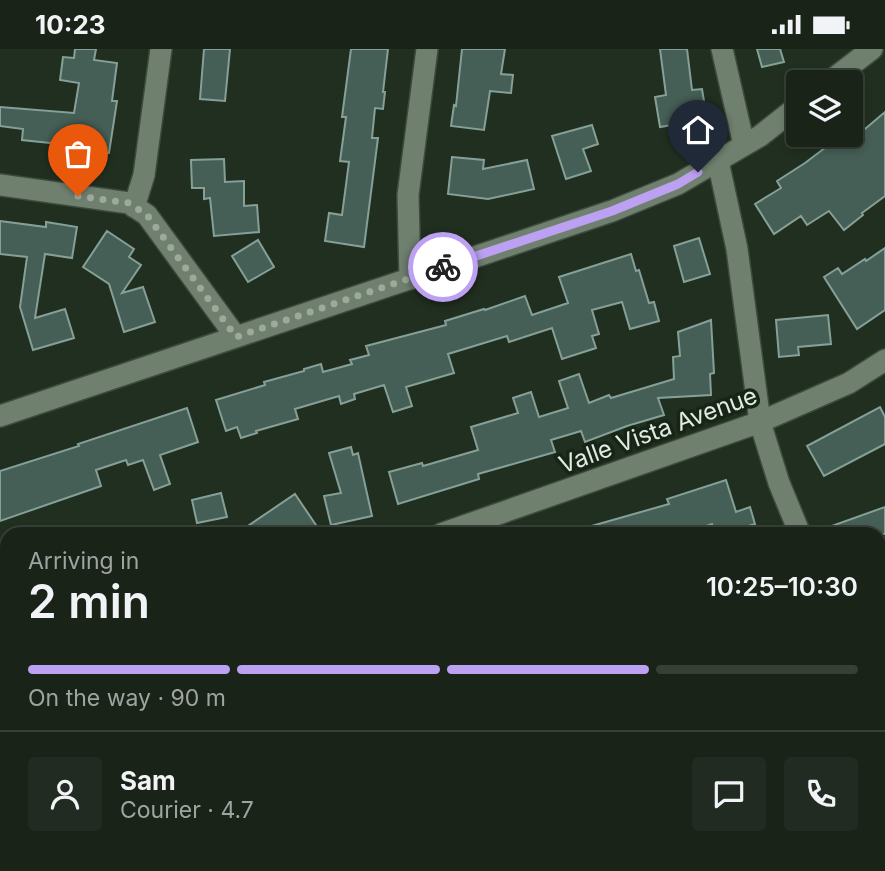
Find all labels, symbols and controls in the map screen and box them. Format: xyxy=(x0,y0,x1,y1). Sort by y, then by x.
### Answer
text: 10:23 xyxy=(35,9,106,40)
map controls xyxy=(786,70,863,147)
button: layers xyxy=(786,70,863,147)
pin xyxy=(668,100,728,172)
icon: home xyxy=(679,111,717,149)
pin xyxy=(48,124,108,196)
icon: bag xyxy=(59,135,97,173)
courier xyxy=(408,232,478,302)
icon: bike xyxy=(424,248,462,286)
street label: Valle Vista Avenue xyxy=(555,381,761,479)
text: Arriving in xyxy=(28,547,139,575)
text: 10:25–10:30 xyxy=(706,571,858,602)
text: 2 min xyxy=(28,573,150,629)
text: On the way · 90 m xyxy=(28,684,226,712)
button: person xyxy=(28,757,102,831)
button: chat xyxy=(692,757,766,831)
button: phone xyxy=(784,757,858,831)
text: Sam xyxy=(120,765,176,796)
text: Courier · 4.7 xyxy=(120,796,254,824)

